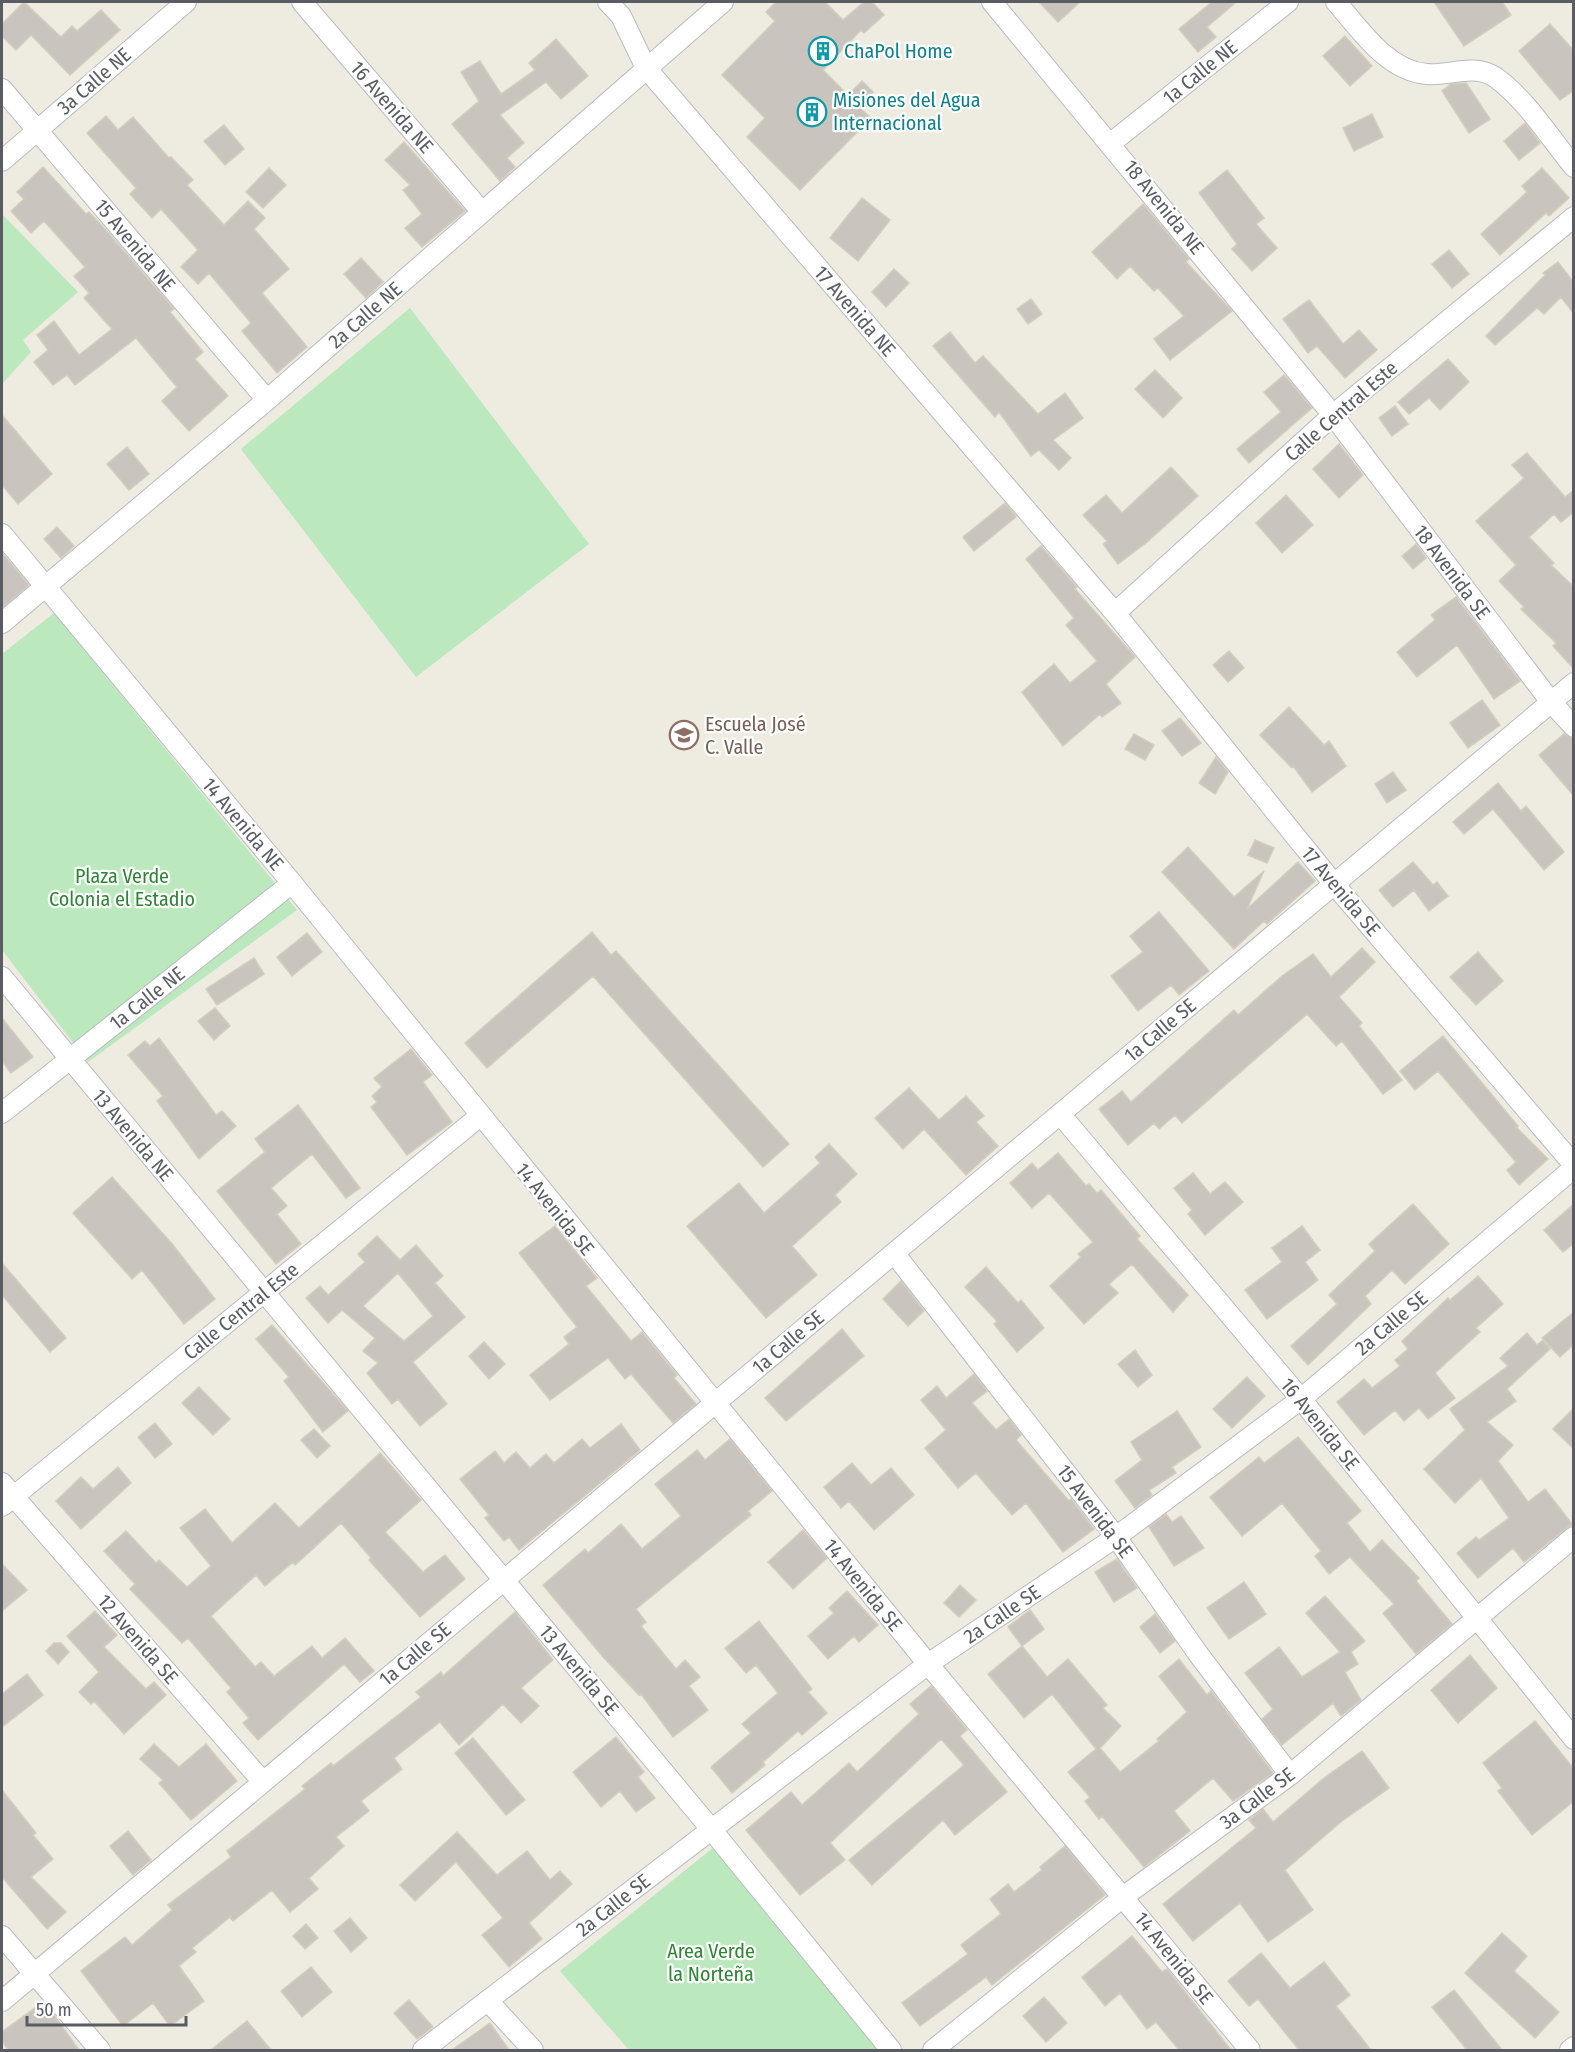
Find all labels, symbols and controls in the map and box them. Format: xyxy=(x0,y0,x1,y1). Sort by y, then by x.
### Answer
building icon: ChaPol Home xyxy=(807,35,839,67)
street label: 1a Calle NE xyxy=(1158,35,1242,109)
place label: ChaPol Home xyxy=(844,39,953,63)
street label: 3a Calle NE xyxy=(52,43,136,119)
street label: 16 Avenida NE xyxy=(346,56,438,158)
place label: Misiones del Agua Internacional xyxy=(833,88,981,135)
building icon: Misiones del Agua Internacional xyxy=(796,96,828,128)
street label: 18 Avenida NE xyxy=(1119,155,1209,259)
street label: 15 Avenida NE xyxy=(89,194,181,296)
street label: 17 Avenida NE xyxy=(809,261,901,361)
street label: 2a Calle NE xyxy=(323,277,407,353)
street label: Calle Central Este xyxy=(1280,356,1402,466)
street label: 18 Avenida SE xyxy=(1409,520,1495,624)
place label: Escuela José C. Valle xyxy=(705,712,806,759)
school or university icon: Escuela José C. Valle xyxy=(668,719,700,751)
street label: 14 Avenida NE xyxy=(197,773,289,875)
street label: 17 Avenida SE xyxy=(1296,841,1386,941)
park label: Plaza Verde Colonia el Estadio xyxy=(49,864,195,911)
street label: 1a Calle NE xyxy=(105,961,189,1035)
street label: 1a Calle SE xyxy=(1119,993,1201,1067)
street label: 13 Avenida NE xyxy=(87,1084,179,1186)
street label: 14 Avenida SE xyxy=(511,1158,599,1260)
street label: Calle Central Este xyxy=(179,1257,303,1365)
street label: 2a Calle SE xyxy=(1350,1286,1432,1360)
street label: 1a Calle SE xyxy=(747,1305,829,1379)
street label: 16 Avenida SE xyxy=(1276,1373,1364,1475)
street label: 15 Avenida SE xyxy=(1052,1459,1138,1563)
street label: 14 Avenida SE xyxy=(819,1534,907,1636)
street label: 2a Calle SE xyxy=(959,1580,1045,1648)
street label: 12 Avenida SE xyxy=(93,1589,183,1689)
street label: 1a Calle SE xyxy=(374,1617,456,1691)
street label: 13 Avenida SE xyxy=(534,1620,624,1720)
street label: 3a Calle SE xyxy=(1215,1762,1299,1834)
street label: 2a Calle SE xyxy=(571,1869,655,1941)
street label: 14 Avenida SE xyxy=(1130,1907,1218,2009)
park label: Area Verde la Norteña xyxy=(667,1939,755,1986)
scale bar xyxy=(27,1989,186,2027)
text: 50 m xyxy=(36,1999,72,2021)

